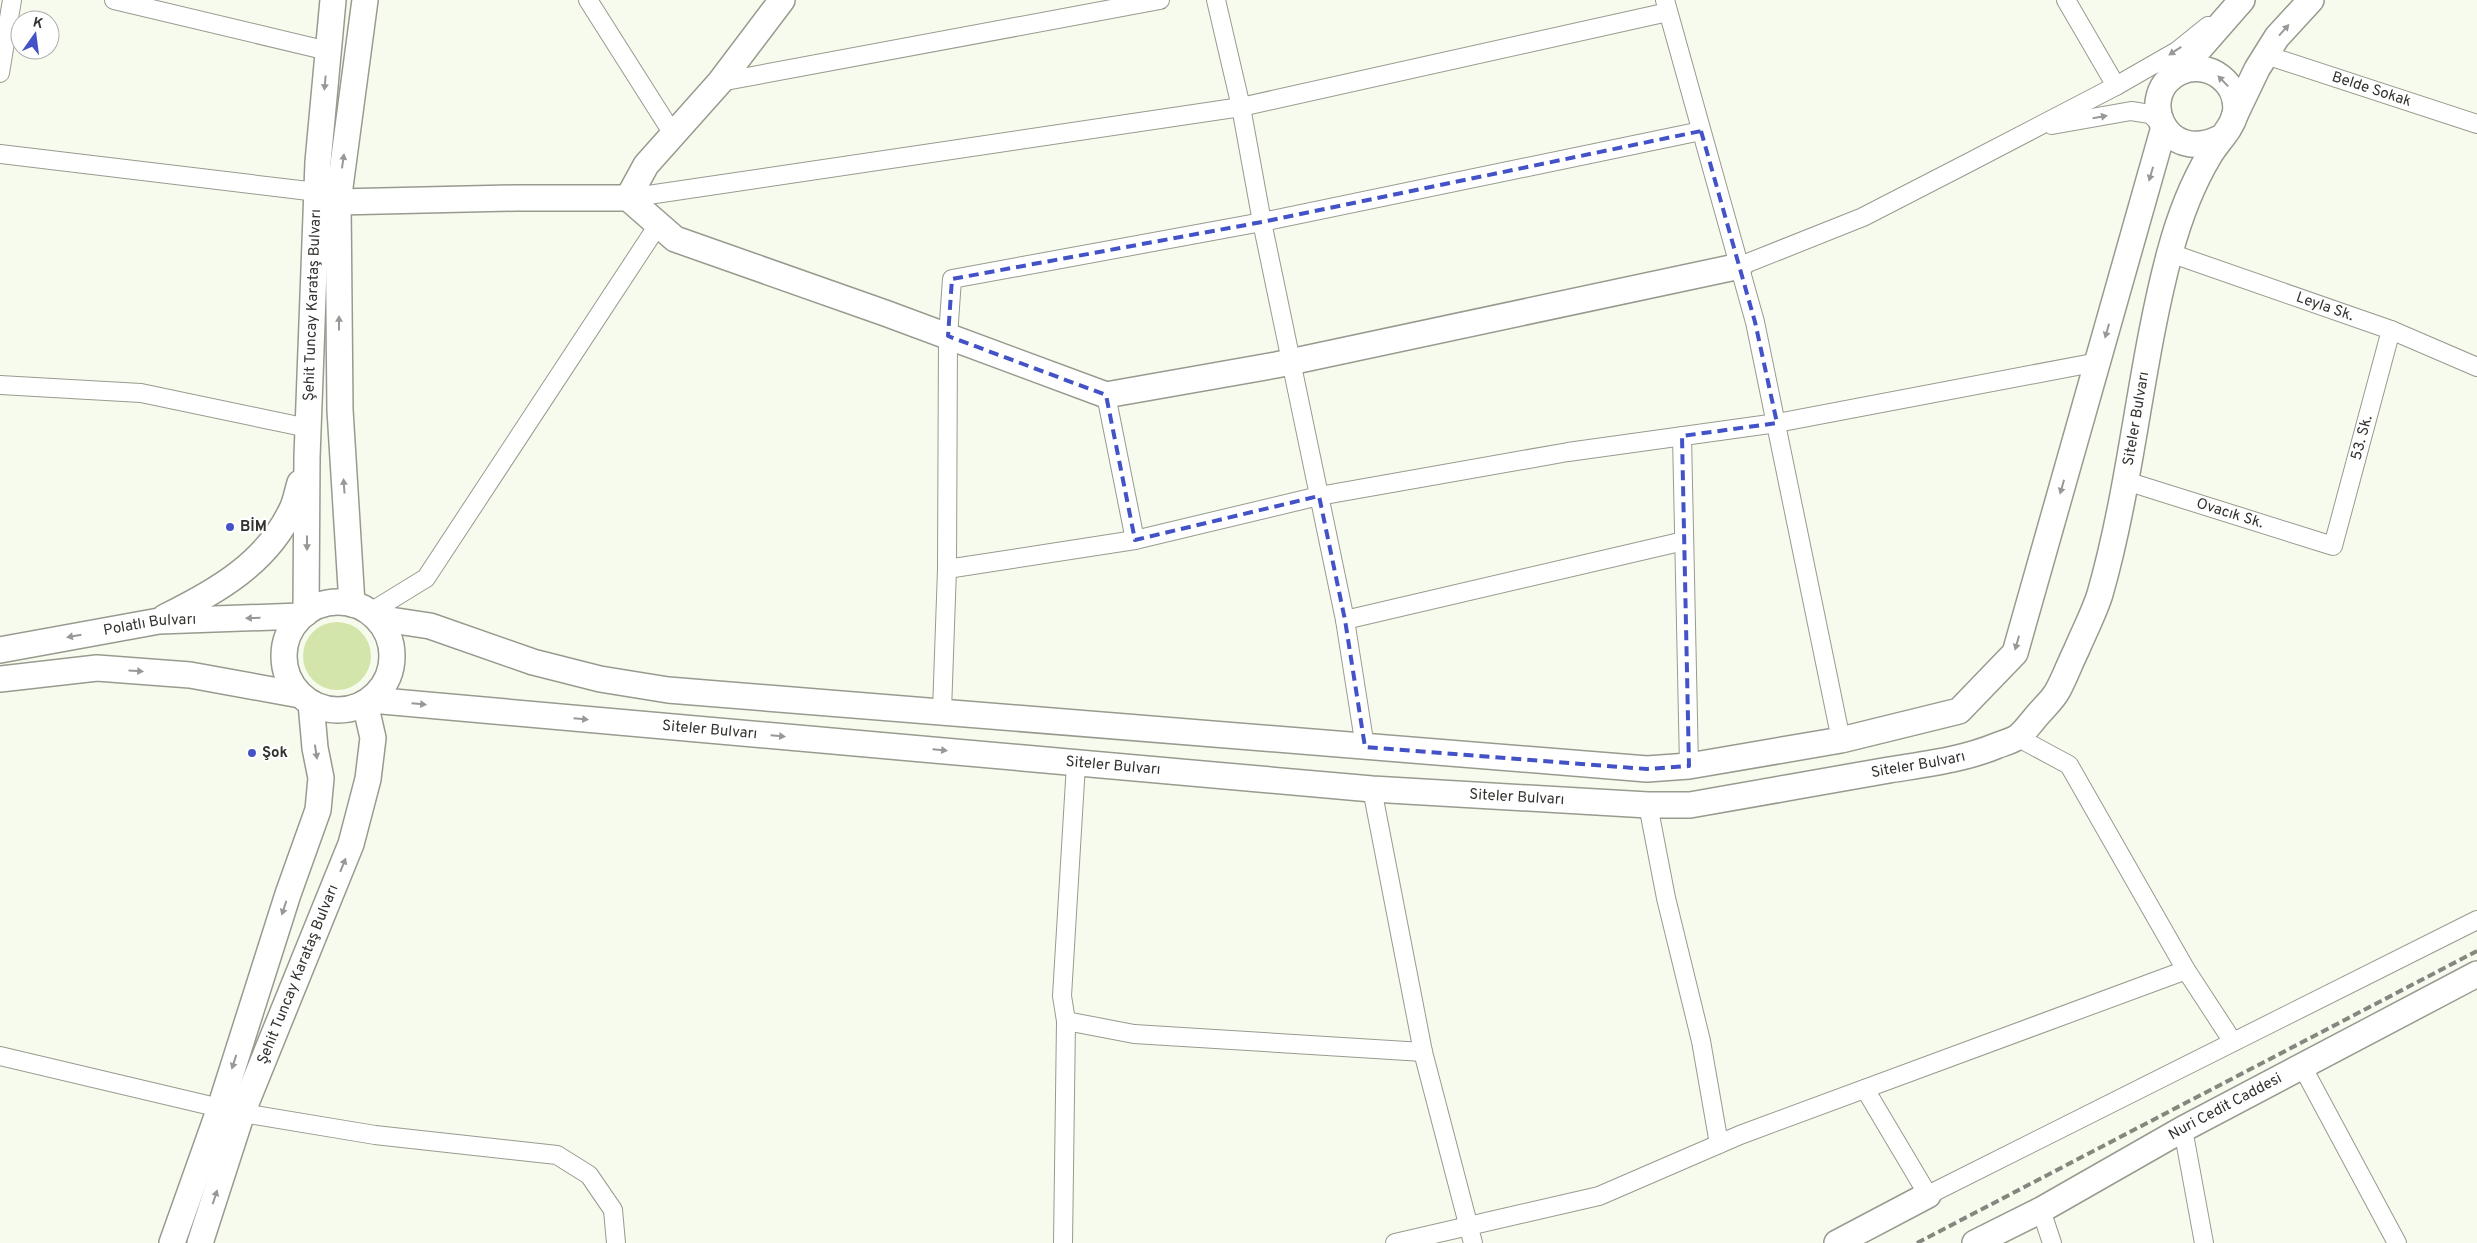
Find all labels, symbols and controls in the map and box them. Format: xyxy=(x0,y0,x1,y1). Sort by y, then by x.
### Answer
north arrow xyxy=(10,10,60,60)
text: K xyxy=(31,14,45,33)
one-way arrow xyxy=(2278,24,2290,36)
one-way arrow xyxy=(2168,46,2182,56)
street label: Belde Sokak xyxy=(2329,68,2414,111)
one-way arrow xyxy=(2218,74,2229,87)
one-way arrow xyxy=(321,76,329,92)
one-way arrow xyxy=(2092,112,2108,120)
one-way arrow xyxy=(340,153,348,169)
one-way arrow xyxy=(2146,167,2154,182)
street label: Şehit Tuncay Karataş Bulvarı xyxy=(300,209,326,401)
street label: Leyla Sk. xyxy=(2293,288,2356,326)
one-way arrow xyxy=(335,315,343,331)
one-way arrow xyxy=(2102,323,2110,338)
street label: Siteler Bulvarı xyxy=(2119,370,2154,467)
street label: 53. Sk. xyxy=(2347,413,2377,462)
one-way arrow xyxy=(340,478,348,494)
one-way arrow xyxy=(2058,480,2066,495)
street label: Ovacık Sk. xyxy=(2194,494,2266,533)
place label: BİM xyxy=(240,517,267,537)
marker: BİM xyxy=(224,521,236,533)
one-way arrow xyxy=(303,535,311,551)
street label: Polatlı Bulvarı xyxy=(102,610,196,640)
one-way arrow xyxy=(244,614,260,622)
one-way arrow xyxy=(66,633,82,641)
one-way arrow xyxy=(2013,636,2021,651)
one-way arrow xyxy=(128,668,144,676)
one-way arrow xyxy=(411,701,427,709)
one-way arrow xyxy=(573,715,589,723)
street label: Siteler Bulvarı xyxy=(661,716,758,744)
one-way arrow xyxy=(770,732,786,740)
place label: Şok xyxy=(262,744,288,763)
one-way arrow xyxy=(312,744,320,760)
one-way arrow xyxy=(932,746,948,754)
marker: Şok xyxy=(246,747,258,759)
street label: Siteler Bulvarı xyxy=(1870,747,1967,783)
street label: Siteler Bulvarı xyxy=(1065,752,1161,780)
street label: Siteler Bulvarı xyxy=(1469,785,1565,810)
one-way arrow xyxy=(339,858,347,873)
street label: Şehit Tuncay Karataş Bulvarı xyxy=(253,882,343,1067)
one-way arrow xyxy=(280,900,287,915)
one-way arrow xyxy=(230,1055,237,1070)
street label: Nuri Cedit Caddesi xyxy=(2165,1069,2285,1145)
one-way arrow xyxy=(212,1189,220,1204)

